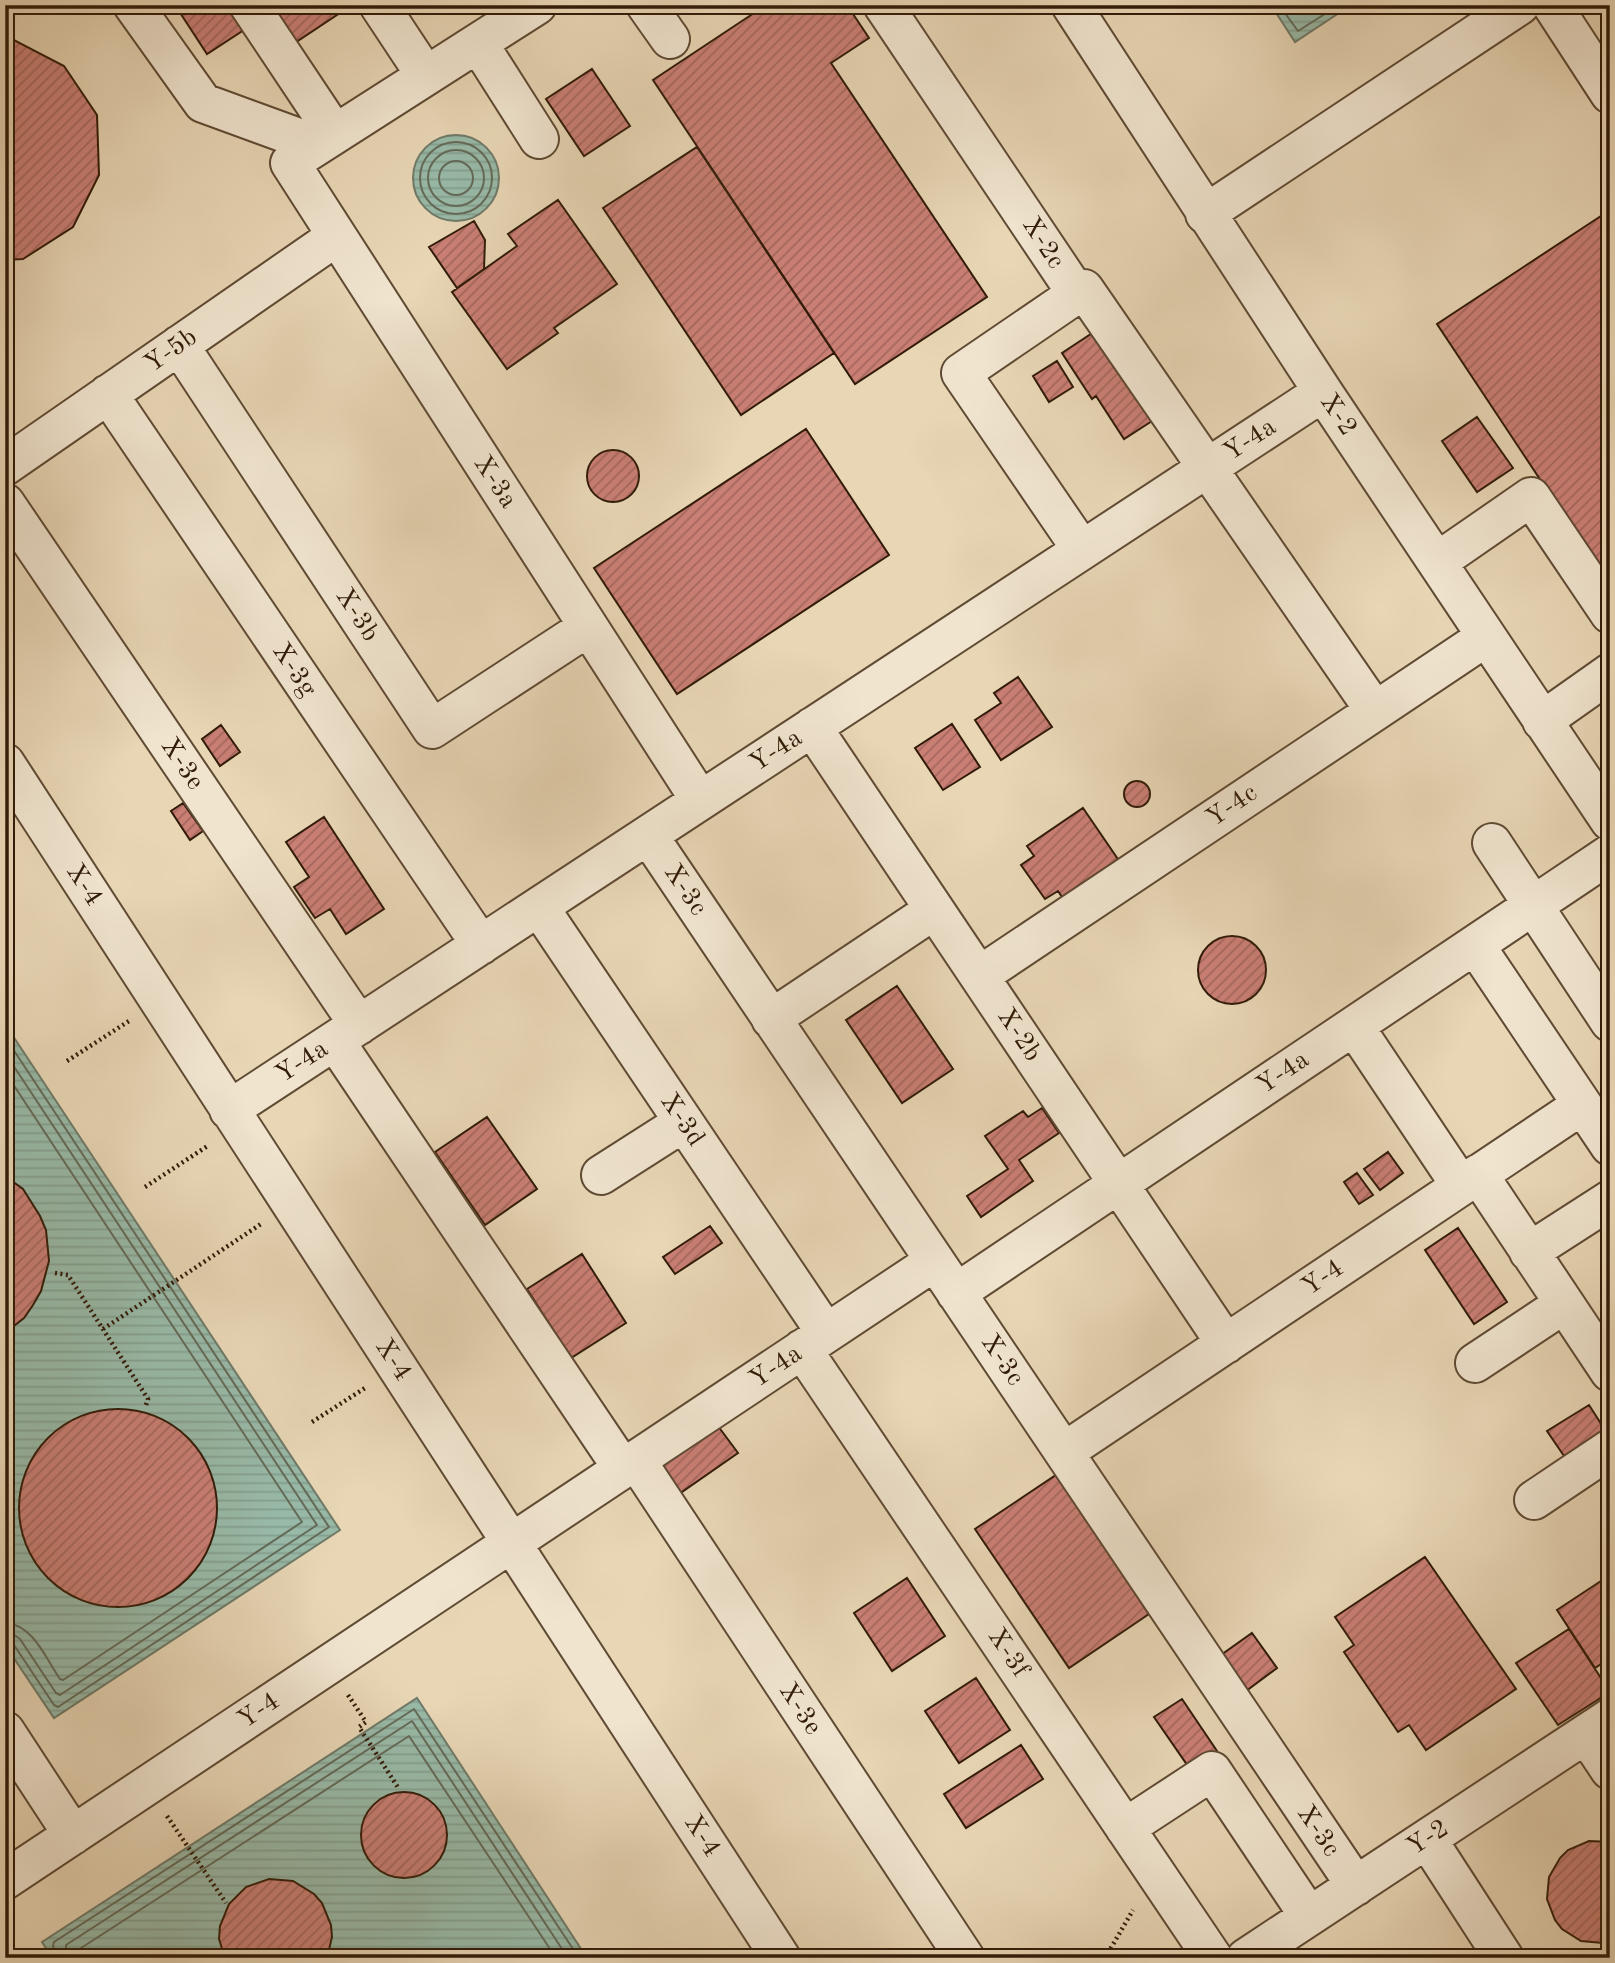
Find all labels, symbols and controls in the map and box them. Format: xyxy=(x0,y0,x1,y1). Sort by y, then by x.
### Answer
street label: X-2c xyxy=(1017,213,1069,273)
street label: Y-5b xyxy=(140,324,202,378)
street label: X-2 xyxy=(1315,389,1361,441)
street label: Y-4a xyxy=(1219,414,1281,466)
street label: X-3a xyxy=(469,451,522,513)
street label: X-3b xyxy=(330,584,384,646)
street label: X-3g xyxy=(267,639,321,701)
street label: Y-4a xyxy=(745,725,807,777)
street label: X-3e xyxy=(156,733,208,795)
street label: Y-4c xyxy=(1202,780,1262,832)
street label: X-4 xyxy=(61,859,107,911)
street label: X-3c xyxy=(659,860,711,920)
street label: X-2b xyxy=(992,1004,1046,1066)
street label: Y-4a xyxy=(271,1036,333,1088)
street label: Y-4a xyxy=(1252,1046,1314,1100)
street label: X-3d xyxy=(655,1089,709,1151)
street label: Y-4 xyxy=(1298,1255,1348,1301)
street label: X-3c xyxy=(976,1330,1028,1390)
street label: X-4 xyxy=(370,1334,416,1386)
street label: Y-4a xyxy=(745,1340,807,1394)
street label: X-3f xyxy=(982,1624,1034,1683)
street label: X-3e xyxy=(774,1678,826,1740)
street label: Y-4 xyxy=(234,1688,284,1734)
street label: X-3c xyxy=(1292,1801,1344,1861)
street label: X-4 xyxy=(679,1810,725,1862)
street label: Y-2 xyxy=(1403,1815,1453,1861)

